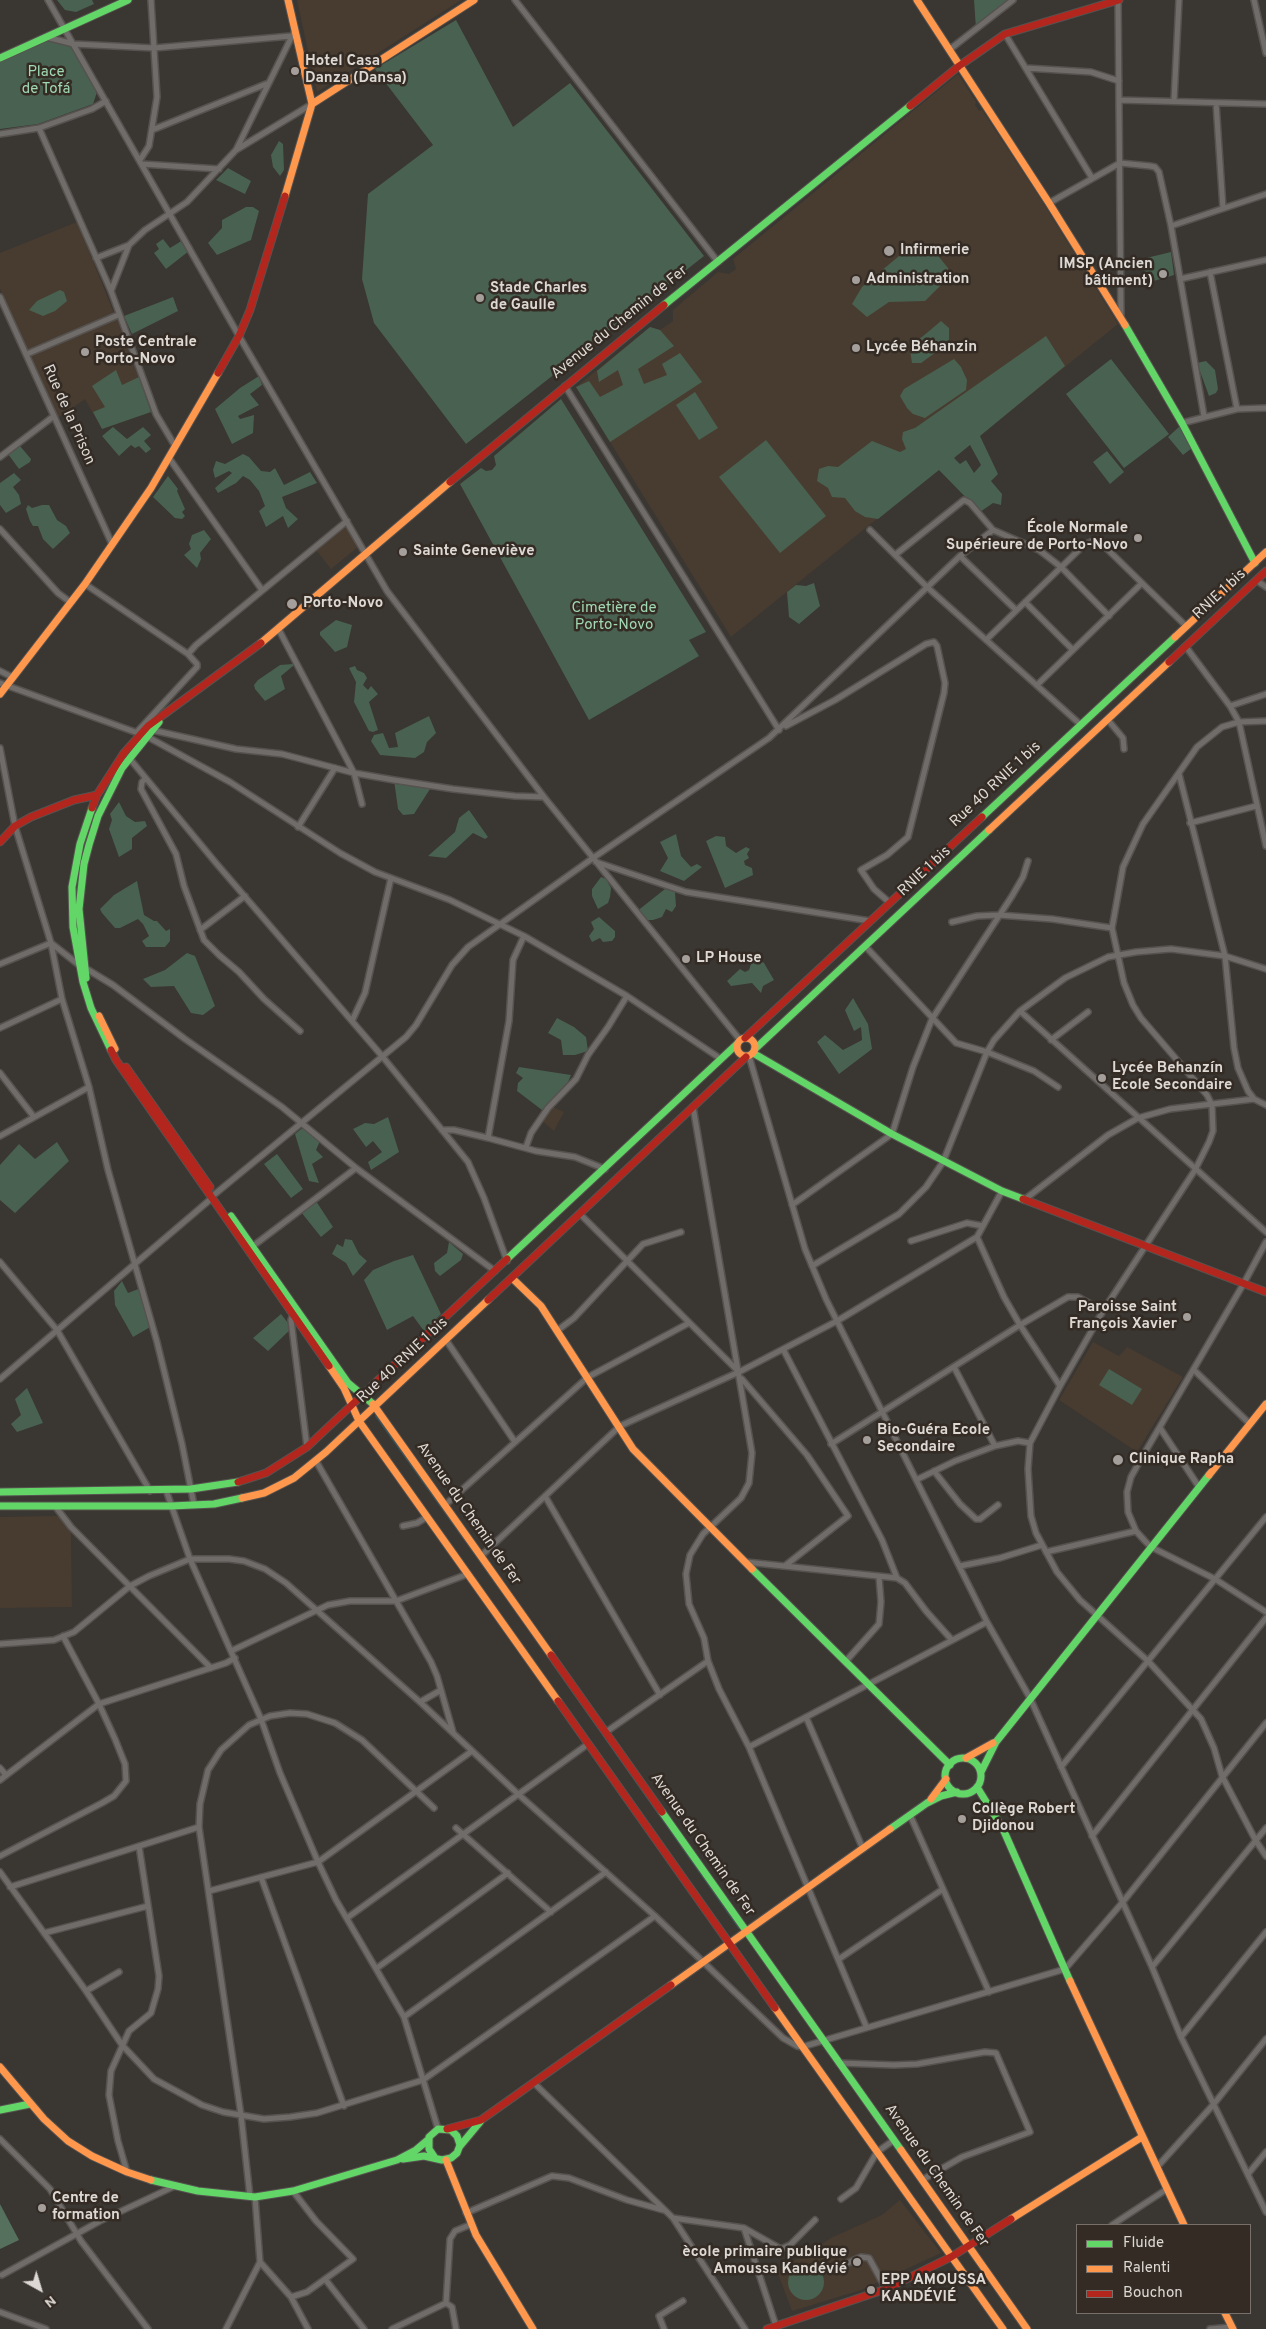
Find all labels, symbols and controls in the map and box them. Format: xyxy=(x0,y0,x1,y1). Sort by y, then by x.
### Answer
place label: Hotel Casa Danza (Dansa) xyxy=(305,53,407,88)
park label: Place de Tofá xyxy=(22,64,70,99)
marker: Hotel Casa Danza (Dansa) xyxy=(289,65,301,77)
place label: Infirmerie xyxy=(900,242,969,260)
marker: Infirmerie xyxy=(882,244,896,258)
place label: IMSP (Ancien bâtiment) xyxy=(1059,256,1153,291)
street label: Avenue du Chemin de Fer xyxy=(548,262,692,384)
marker: IMSP (Ancien bâtiment) xyxy=(1157,268,1169,280)
place label: Administration xyxy=(866,271,969,289)
marker: Administration xyxy=(850,274,862,286)
place label: Stade Charles de Gaulle xyxy=(490,280,587,315)
marker: Stade Charles de Gaulle xyxy=(474,292,486,304)
place label: Poste Centrale Porto-Novo xyxy=(95,334,197,369)
place label: Lycée Béhanzin xyxy=(866,339,977,357)
marker: Lycée Béhanzin xyxy=(850,342,862,354)
marker: Poste Centrale Porto-Novo xyxy=(79,346,91,358)
street label: Rue de la Prison xyxy=(38,362,98,468)
place label: École Normale Supérieure de Porto-Novo xyxy=(946,520,1128,555)
marker: École Normale Supérieure de Porto-Novo xyxy=(1132,532,1144,544)
place label: Sainte Geneviève xyxy=(413,543,535,561)
marker: Sainte Geneviève xyxy=(397,546,409,558)
street label: RNIE 1 bis xyxy=(1190,566,1250,624)
place label: Porto-Novo xyxy=(303,595,383,613)
marker: Porto-Novo xyxy=(285,597,299,611)
park label: Cimetière de Porto-Novo xyxy=(571,600,657,635)
street label: Rue 40 RNIE 1 bis xyxy=(947,738,1045,832)
street label: RNIE 1 bis xyxy=(895,843,955,901)
place label: LP House xyxy=(696,950,762,968)
marker: LP House xyxy=(680,953,692,965)
place label: Lycée Behanzín Ecole Secondaire xyxy=(1112,1060,1232,1095)
marker: Lycée Behanzín Ecole Secondaire xyxy=(1096,1072,1108,1084)
place label: Paroisse Saint François Xavier xyxy=(1069,1299,1177,1334)
marker: Paroisse Saint François Xavier xyxy=(1181,1311,1193,1323)
street label: Rue 40 RNIE 1 bis xyxy=(354,1314,452,1408)
place label: Bio-Guéra Ecole Secondaire xyxy=(877,1422,990,1457)
marker: Bio-Guéra Ecole Secondaire xyxy=(861,1434,873,1446)
street label: Avenue du Chemin de Fer xyxy=(412,1439,524,1589)
place label: Clinique Rapha xyxy=(1129,1451,1234,1469)
marker: Clinique Rapha xyxy=(1111,1453,1125,1467)
street label: Avenue du Chemin de Fer xyxy=(646,1770,758,1920)
place label: Collège Robert Djidonou xyxy=(972,1801,1075,1836)
marker: Collège Robert Djidonou xyxy=(956,1813,968,1825)
street label: Avenue du Chemin de Fer xyxy=(880,2101,992,2251)
place label: Centre de formation xyxy=(52,2190,120,2225)
marker: Centre de formation xyxy=(36,2202,48,2214)
legend xyxy=(1076,2224,1251,2314)
text: Fluide xyxy=(1123,2234,1164,2253)
place label: ècole primaire publique Amoussa Kandévié xyxy=(682,2244,847,2279)
marker: ècole primaire publique Amoussa Kandévié xyxy=(851,2256,863,2268)
text: Ralenti xyxy=(1123,2259,1170,2278)
north arrow xyxy=(15,2264,65,2314)
place label: EPP AMOUSSA KANDÉVIÉ xyxy=(881,2272,986,2307)
marker: EPP AMOUSSA KANDÉVIÉ xyxy=(865,2284,877,2296)
text: Bouchon xyxy=(1123,2284,1183,2303)
text: N xyxy=(40,2291,59,2311)

